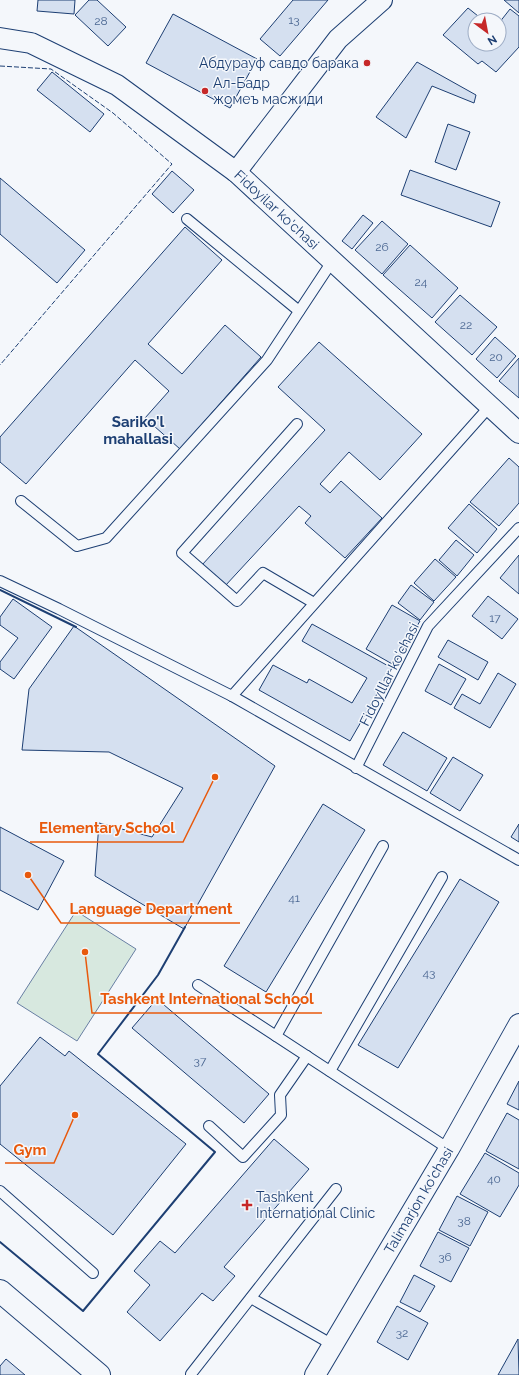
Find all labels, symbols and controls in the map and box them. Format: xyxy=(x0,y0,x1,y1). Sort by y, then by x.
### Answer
north arrow xyxy=(467,12,507,52)
house number: 13 xyxy=(288,13,300,27)
house number: 28 xyxy=(94,14,108,28)
text: N xyxy=(485,32,499,48)
place label: Абдурауф савдо барака xyxy=(199,55,359,71)
marker: Абдурауф савдо барака xyxy=(362,58,372,68)
place label: Ал-Бадр жомеъ масжиди xyxy=(213,75,323,107)
marker: Ал-Бадр жомеъ масжиди xyxy=(200,86,210,96)
street label: Fidoyilar ko'chasi xyxy=(231,167,322,253)
house number: 26 xyxy=(375,240,389,254)
house number: 24 xyxy=(415,275,428,289)
house number: 22 xyxy=(460,318,472,332)
house number: 20 xyxy=(489,350,503,364)
district label: Sariko'l mahallasi xyxy=(103,413,173,448)
house number: 17 xyxy=(489,611,501,625)
street label: Fidoylllar ko'chasi xyxy=(356,620,422,728)
callout: Elementary School xyxy=(30,815,183,842)
text: Elementary School xyxy=(39,819,175,837)
house number: 41 xyxy=(288,891,300,905)
callout: Language Department xyxy=(61,896,240,923)
text: Language Department xyxy=(69,900,233,918)
house number: 43 xyxy=(423,966,435,980)
callout: Tashkent International School xyxy=(92,986,322,1013)
text: Tashkent International School xyxy=(100,990,314,1008)
house number: 37 xyxy=(194,1054,207,1068)
callout: Gym xyxy=(5,1136,54,1163)
text: Gym xyxy=(14,1141,46,1159)
street label: Talimarjon ko'chasi xyxy=(381,1144,456,1257)
house number: 40 xyxy=(487,1172,501,1186)
place label: Tashkent International Clinic xyxy=(256,1189,375,1221)
marker: Tashkent International Clinic xyxy=(241,1199,253,1211)
house number: 38 xyxy=(457,1214,471,1228)
house number: 36 xyxy=(438,1250,452,1264)
house number: 32 xyxy=(396,1326,408,1340)

